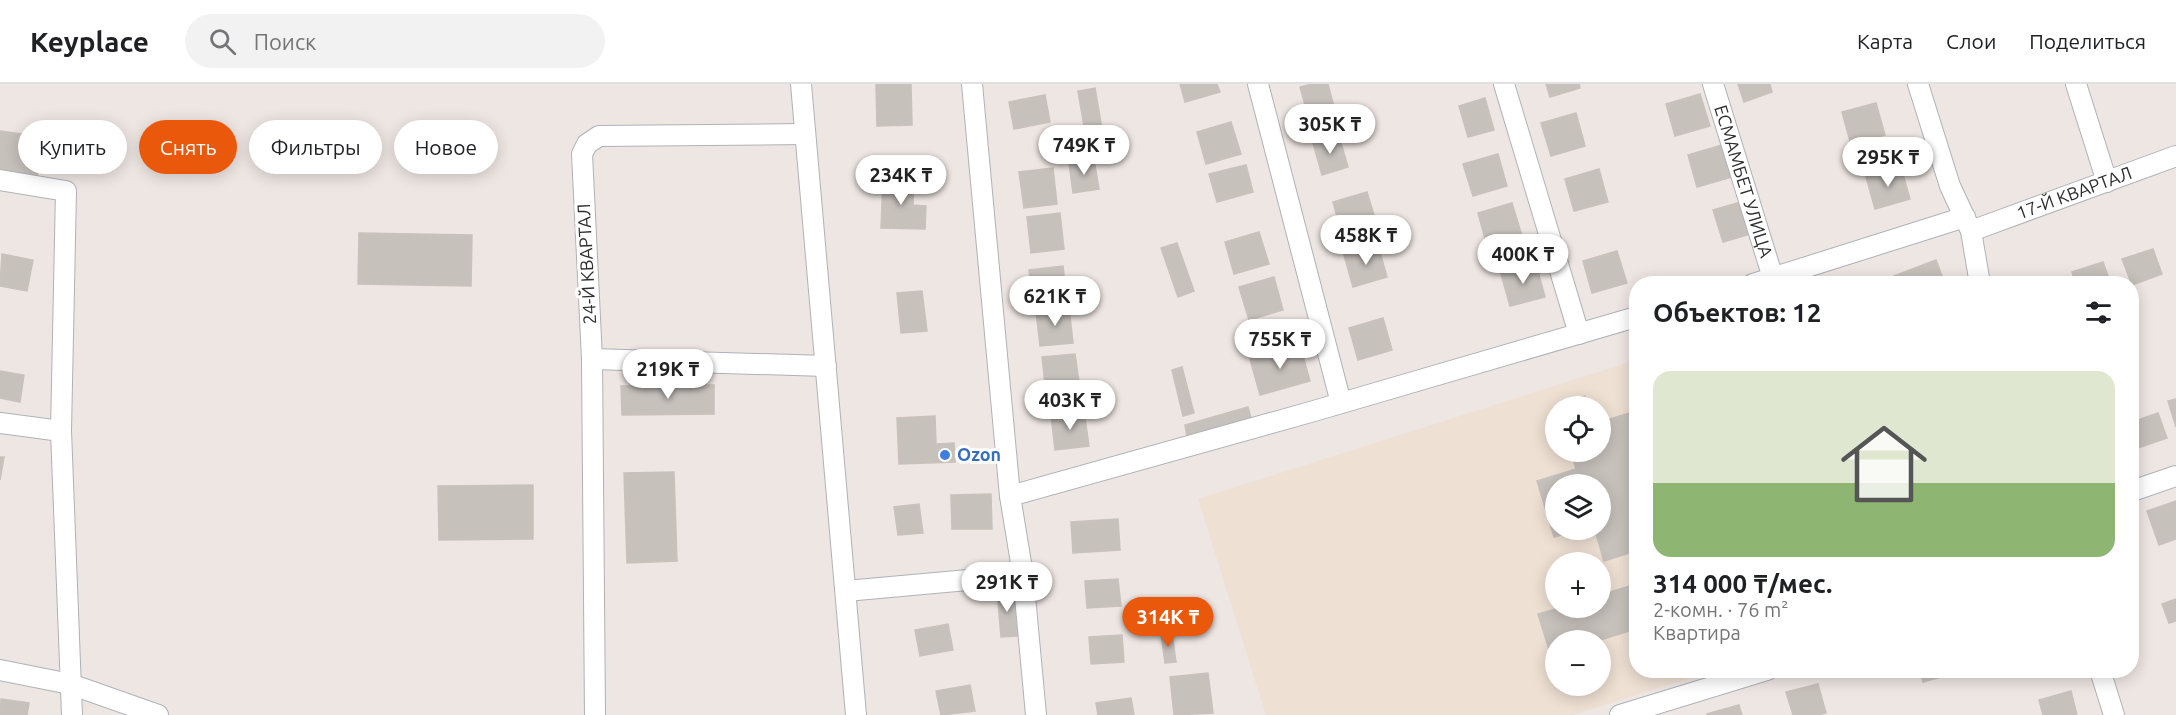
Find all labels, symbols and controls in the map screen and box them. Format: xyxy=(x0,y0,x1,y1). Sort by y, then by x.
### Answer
search box xyxy=(185,14,605,68)
icon: search xyxy=(206,25,239,58)
text: Keyplace xyxy=(30,26,149,57)
text: Поиск xyxy=(254,29,316,54)
text: Карта xyxy=(1857,29,1913,53)
text: Слои xyxy=(1946,29,1996,53)
text: Поделиться xyxy=(2029,29,2146,53)
street label: ЕСМАМБЕТ УЛИЦА xyxy=(1711,102,1777,260)
pin: 305K ₸ xyxy=(1281,104,1379,155)
text: 305K ₸ xyxy=(1298,112,1362,135)
chip: Купить xyxy=(18,120,127,174)
chip: Снять xyxy=(139,120,237,174)
chip: Фильтры xyxy=(249,120,382,174)
chip: Новое xyxy=(394,120,498,174)
pin: 749K ₸ xyxy=(1035,125,1133,176)
text: 749K ₸ xyxy=(1052,133,1116,156)
pin: 295K ₸ xyxy=(1839,137,1937,188)
text: 295K ₸ xyxy=(1856,145,1920,168)
pin: 234K ₸ xyxy=(852,155,950,206)
street label: 17-Й КВАРТАЛ xyxy=(2014,162,2134,222)
text: 234K ₸ xyxy=(869,163,933,186)
street label: 24-Й КВАРТАЛ xyxy=(573,203,599,325)
pin: 458K ₸ xyxy=(1317,215,1415,266)
text: 458K ₸ xyxy=(1334,223,1398,246)
pin: 400K ₸ xyxy=(1474,234,1572,285)
text: 400K ₸ xyxy=(1491,242,1555,265)
pin: 621K ₸ xyxy=(1006,276,1104,327)
text: 621K ₸ xyxy=(1023,284,1087,307)
icon: filters xyxy=(2082,296,2115,329)
text: Объектов: 12 xyxy=(1653,298,1821,327)
pin: 755K ₸ xyxy=(1231,319,1329,370)
text: 755K ₸ xyxy=(1248,327,1312,350)
pin: 219K ₸ xyxy=(619,349,717,400)
text: 219K ₸ xyxy=(636,357,700,380)
pin: 403K ₸ xyxy=(1021,380,1119,431)
text: 403K ₸ xyxy=(1038,388,1102,411)
map controls xyxy=(1545,396,1611,696)
button: locate xyxy=(1545,396,1611,462)
icon: home xyxy=(1830,410,1938,518)
place label: Ozon xyxy=(957,444,1001,464)
marker: Ozon xyxy=(938,448,952,462)
button: layers xyxy=(1545,474,1611,540)
button: + xyxy=(1545,552,1611,618)
pin: 291K ₸ xyxy=(958,562,1056,613)
text: 314 000 ₸/мес. xyxy=(1653,569,1832,598)
text: 291K ₸ xyxy=(975,570,1039,593)
pin: 314K ₸ xyxy=(1119,597,1217,648)
text: 2-комн. · 76 m² xyxy=(1653,598,1788,621)
text: 314K ₸ xyxy=(1136,605,1200,628)
text: Квартира xyxy=(1653,621,1741,644)
button: − xyxy=(1545,630,1611,696)

